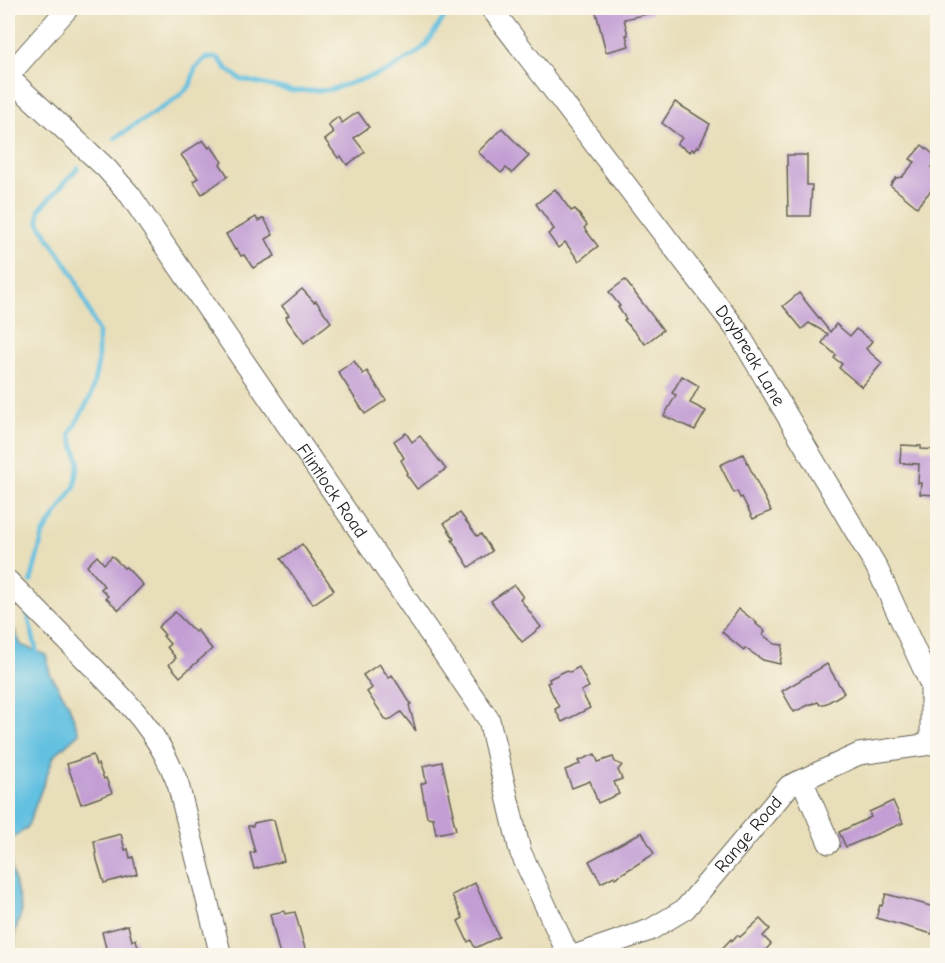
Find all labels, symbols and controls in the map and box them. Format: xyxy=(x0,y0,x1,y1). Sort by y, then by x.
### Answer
street label: Daybreak Lane xyxy=(711,301,789,410)
street label: Flintlock Road xyxy=(292,440,371,542)
street label: Range Road xyxy=(710,792,787,877)

